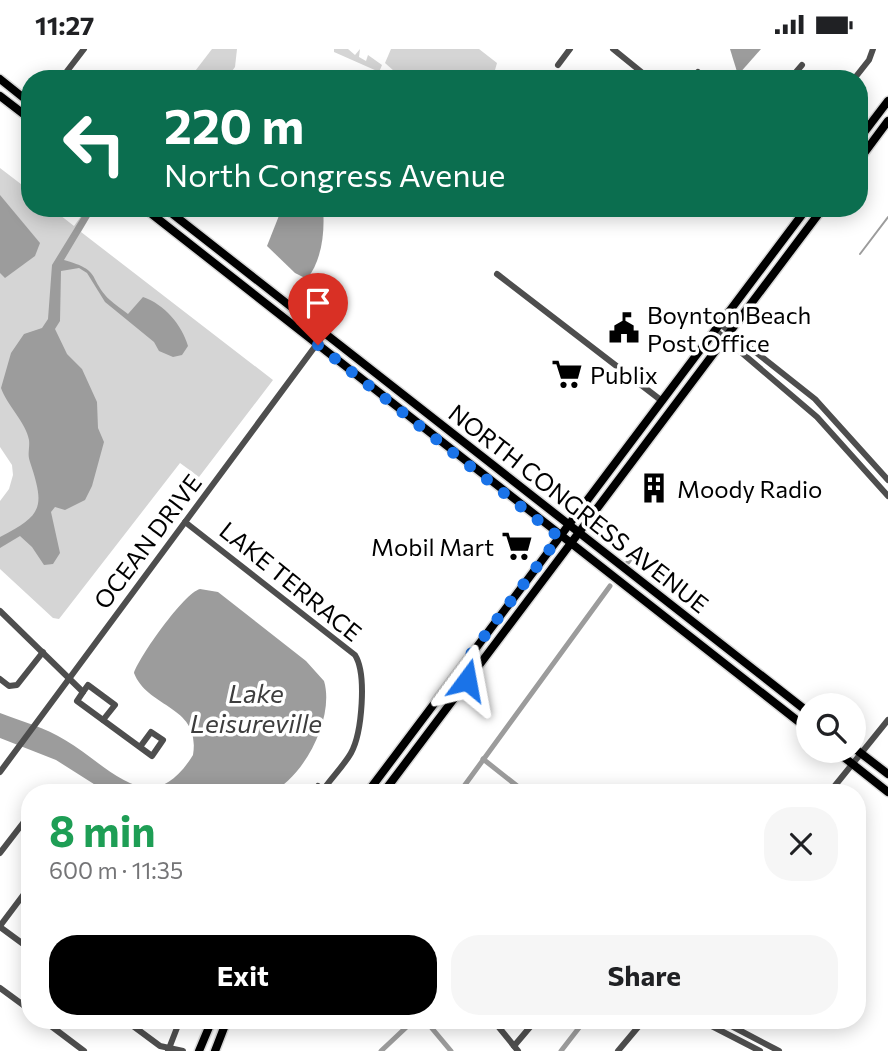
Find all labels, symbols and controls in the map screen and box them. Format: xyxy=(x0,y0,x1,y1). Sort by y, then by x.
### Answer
text: 11:27 xyxy=(35,9,94,40)
text: 220 m xyxy=(164,94,304,154)
icon: left xyxy=(49,98,140,189)
text: North Congress Avenue xyxy=(164,154,505,194)
pin xyxy=(288,273,348,345)
icon: arrive xyxy=(299,284,337,322)
place label: Boynton Beach Post Office xyxy=(647,300,811,357)
public building icon: Boynton Beach Post Office xyxy=(607,311,641,345)
supermarket icon: Publix xyxy=(550,357,584,391)
place label: Publix xyxy=(590,360,658,389)
street label: NORTH CONGRESS AVENUE xyxy=(443,398,715,618)
street label: OCEAN DRIVE xyxy=(87,468,207,614)
building icon: Moody Radio xyxy=(637,471,671,505)
place label: Moody Radio xyxy=(677,474,822,503)
street label: LAKE TERRACE xyxy=(214,515,368,647)
supermarket icon: Mobil Mart xyxy=(500,529,534,563)
place label: Mobil Mart xyxy=(371,532,494,561)
position arrow xyxy=(430,643,504,717)
water label: Lake Leisureville xyxy=(190,677,322,738)
map controls xyxy=(796,693,866,763)
button: search xyxy=(796,693,866,763)
text: 8 min xyxy=(49,804,156,856)
button: close xyxy=(764,807,838,881)
text: 600 m · 11:35 xyxy=(49,856,183,884)
button: Exit xyxy=(49,935,437,1015)
button: Share xyxy=(451,935,838,1015)

